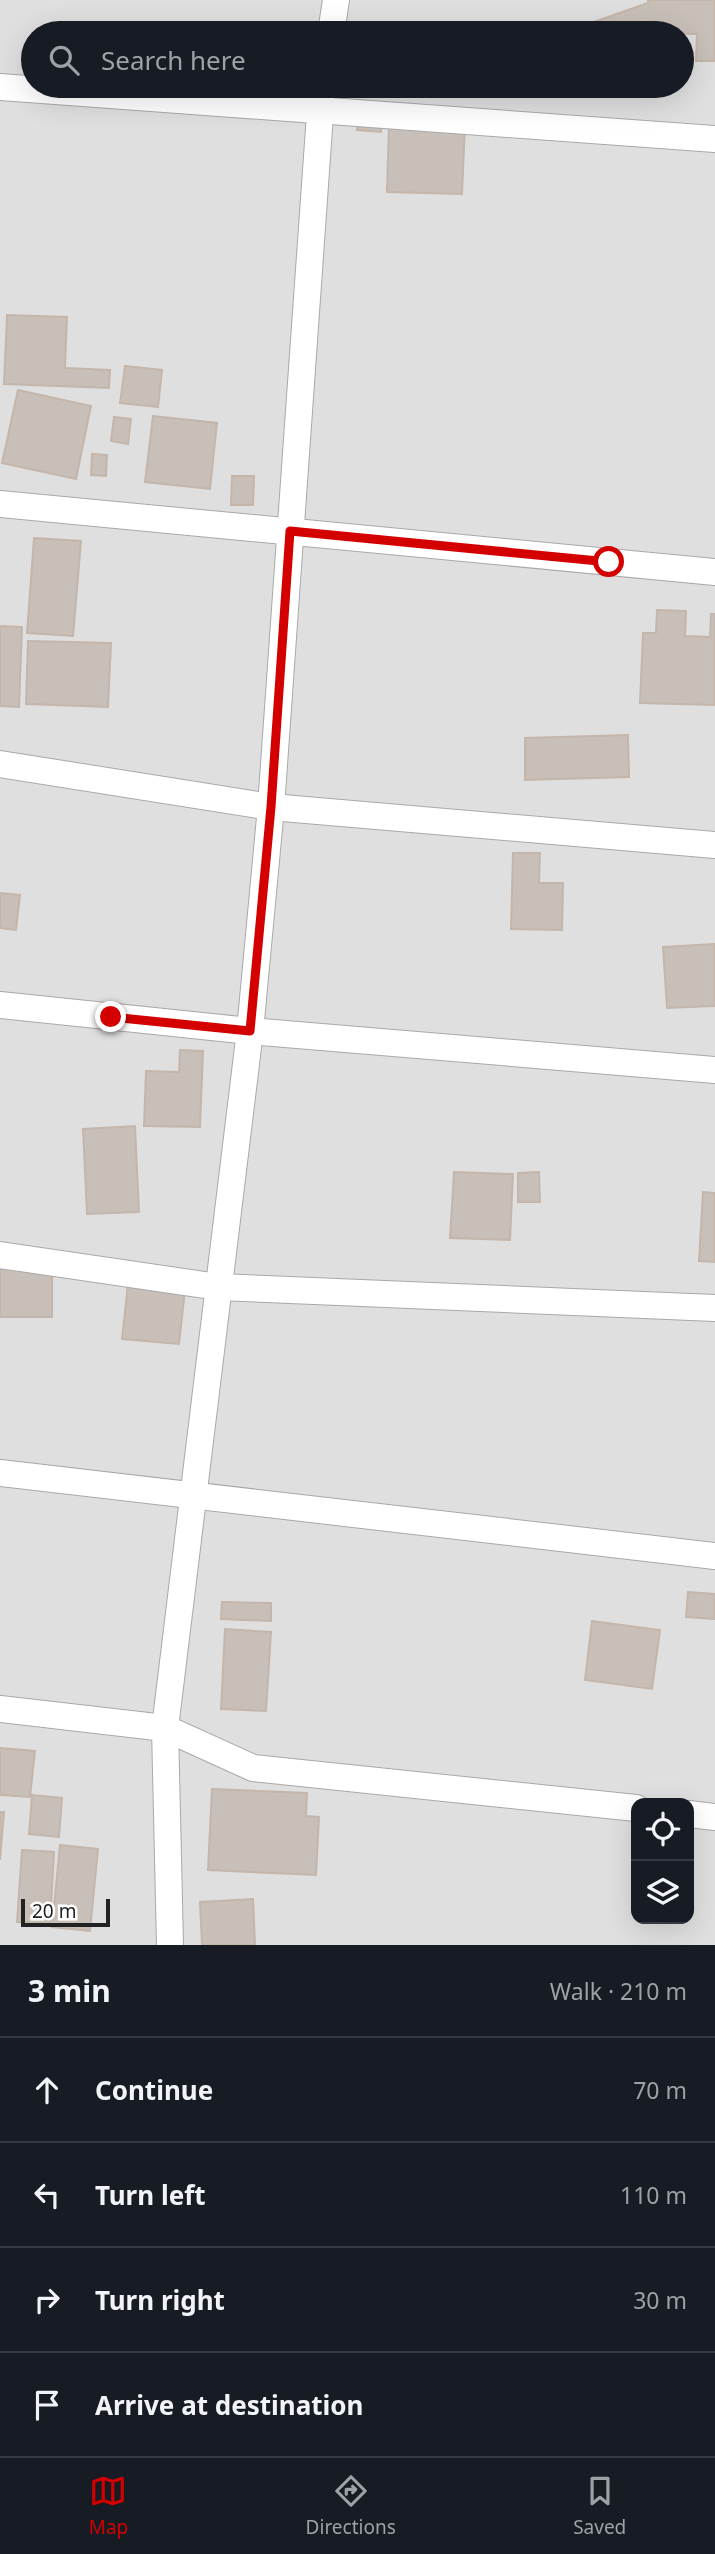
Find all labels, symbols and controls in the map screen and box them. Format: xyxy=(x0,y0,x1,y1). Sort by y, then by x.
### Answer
search box xyxy=(21,21,694,98)
icon: search xyxy=(45,41,83,79)
text: Search here xyxy=(101,42,246,78)
route start xyxy=(593,546,624,577)
route end xyxy=(95,1001,126,1032)
map controls xyxy=(631,1798,694,1924)
button: locate xyxy=(631,1798,694,1861)
button: layers xyxy=(631,1861,694,1924)
scale bar xyxy=(21,1896,110,1928)
text: 20 m xyxy=(32,1898,76,1924)
text: 3 min xyxy=(28,1970,111,2011)
text: Walk · 210 m xyxy=(550,1975,687,2007)
icon: ahead xyxy=(28,2071,66,2109)
text: Continue xyxy=(95,2072,213,2108)
text: 70 m xyxy=(633,2074,687,2106)
icon: left xyxy=(28,2176,66,2214)
text: Turn left xyxy=(95,2177,206,2213)
text: 110 m xyxy=(620,2179,687,2211)
icon: right xyxy=(28,2281,66,2319)
text: Turn right xyxy=(95,2282,225,2318)
text: 30 m xyxy=(633,2284,687,2316)
icon: arrive xyxy=(28,2386,66,2424)
text: Arrive at destination xyxy=(95,2387,364,2423)
tab: Map xyxy=(89,2472,128,2540)
tab: Directions xyxy=(306,2472,396,2540)
tab: Saved xyxy=(573,2472,626,2540)

